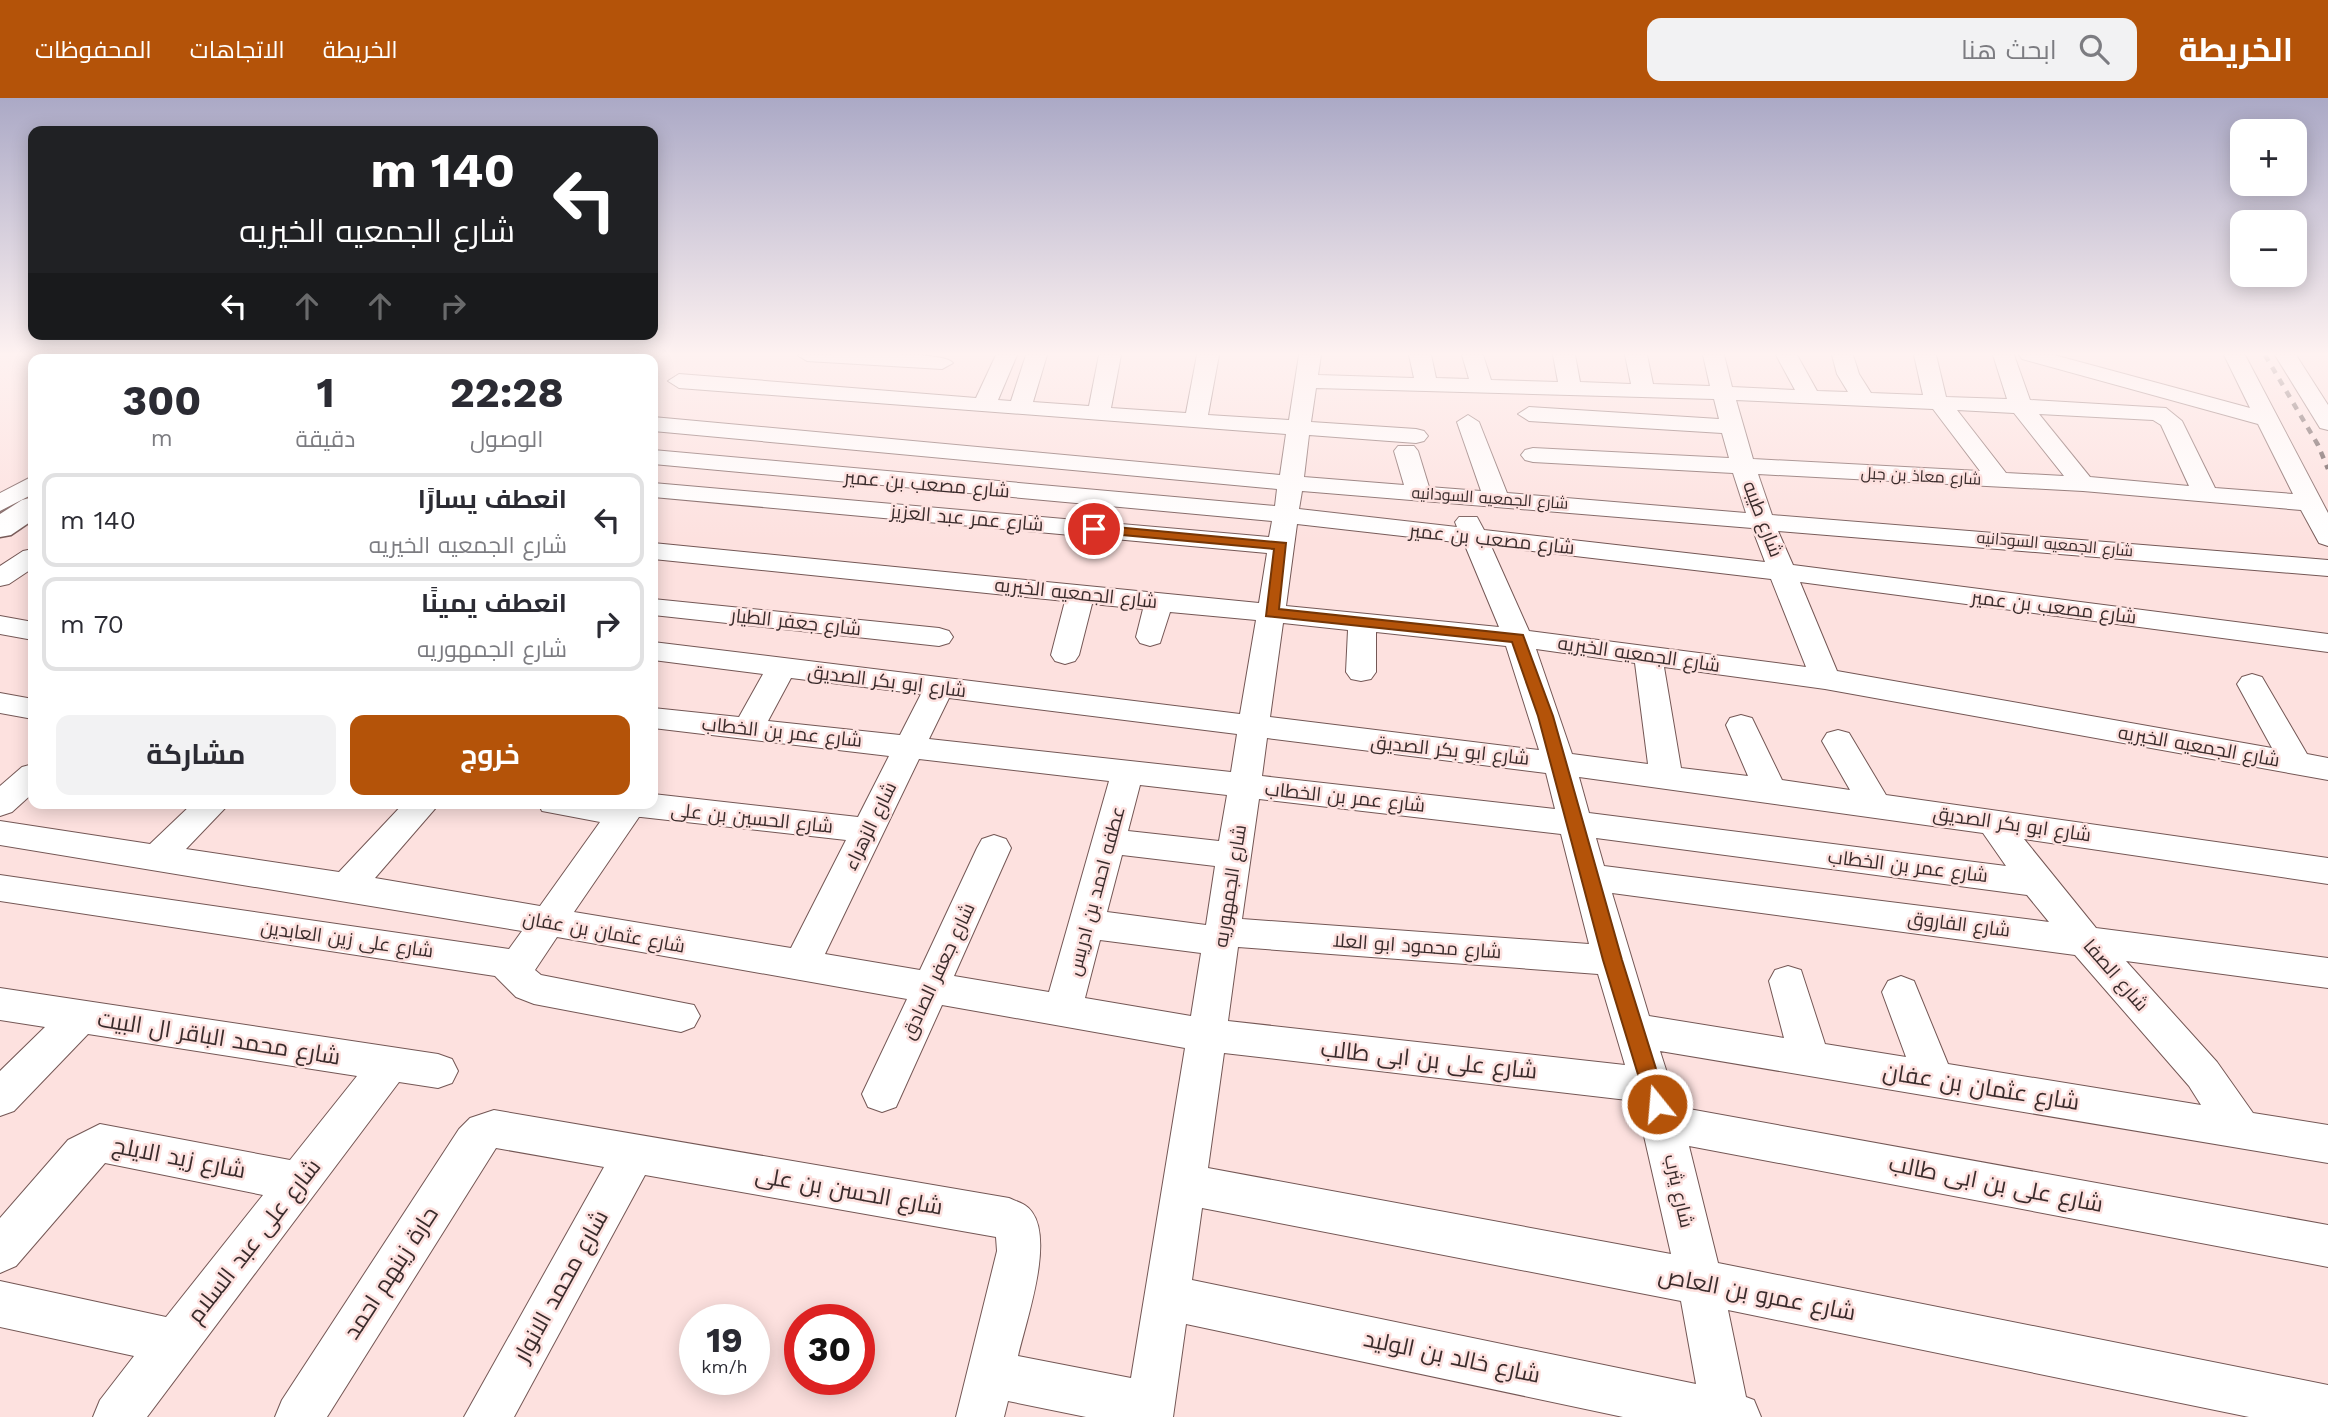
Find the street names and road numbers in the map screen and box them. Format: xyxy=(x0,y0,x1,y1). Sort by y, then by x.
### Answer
street label: شارع معاذ بن جبل xyxy=(1860,463,1982,491)
street label: شارع مصعب بن عمير xyxy=(842,465,1011,505)
street label: شارع طيبه xyxy=(1736,478,1788,561)
street label: شارع الجمعيه السودانيه xyxy=(1411,483,1569,515)
street label: شارع عمر عبد العزيز xyxy=(888,500,1044,538)
street label: شارع مصعب بن عمير xyxy=(1407,519,1576,561)
street label: شارع الجمعيه السودانيه xyxy=(1976,528,2134,562)
street label: شارع الجمعيه الخيريه xyxy=(993,573,1159,615)
street label: شارع مصعب بن عمير xyxy=(1969,585,2138,631)
street label: شارع جعفر الطيار xyxy=(728,604,862,642)
street label: شارع الجمعيه الخيريه xyxy=(1556,631,1722,679)
street label: شارع ابو بكر الصديق xyxy=(806,660,968,704)
street label: شارع عمر بن الخطاب xyxy=(701,712,863,754)
street label: شارع الجمعيه الخيريه xyxy=(2116,720,2282,774)
street label: شارع ابو بكر الصديق xyxy=(1369,730,1530,772)
street label: شارع عمر بن الخطاب xyxy=(1264,777,1426,819)
street label: شارع الزهراء xyxy=(839,778,903,875)
street label: شارع الحسين بن على xyxy=(670,798,834,840)
street label: شارع ابو بكر الصديق xyxy=(1931,802,2093,848)
street label: عطفه احمد بن ادريس xyxy=(1062,804,1130,978)
street label: شارع الجمهوريه xyxy=(1209,823,1253,949)
street label: شارع عمر بن الخطاب xyxy=(1826,845,1989,889)
street label: شارع جعفر الصادق xyxy=(896,899,982,1044)
street label: شارع عثمان بن عفان xyxy=(521,906,687,960)
street label: شارع الفاروق xyxy=(1906,906,2012,944)
street label: شارع على زين العابدين xyxy=(259,916,435,964)
street label: شارع محمود ابو العلا xyxy=(1332,929,1502,965)
street label: شارع الصفا xyxy=(2077,934,2153,1017)
street label: شارع محمد الباقر ال البيت xyxy=(95,1005,342,1073)
street label: شارع على بن ابى طالب xyxy=(1319,1035,1539,1087)
street label: شارع عثمان بن عفان xyxy=(1880,1058,2081,1118)
street label: شارع زيد الايلج xyxy=(110,1132,248,1186)
street label: شارع على بن ابى طالب xyxy=(1886,1150,2105,1220)
street label: شارع يثرب xyxy=(1657,1152,1699,1230)
street label: شارع على عبد السلام xyxy=(182,1154,328,1330)
street label: شارع الحسن بن على xyxy=(753,1161,945,1223)
street label: حارة زينهم احمد xyxy=(338,1202,446,1345)
street label: شارع محمد الانوار xyxy=(507,1205,616,1369)
street label: شارع عمرو بن العاص xyxy=(1656,1262,1858,1328)
street label: شارع خالد بن الوليد xyxy=(1361,1325,1543,1391)

